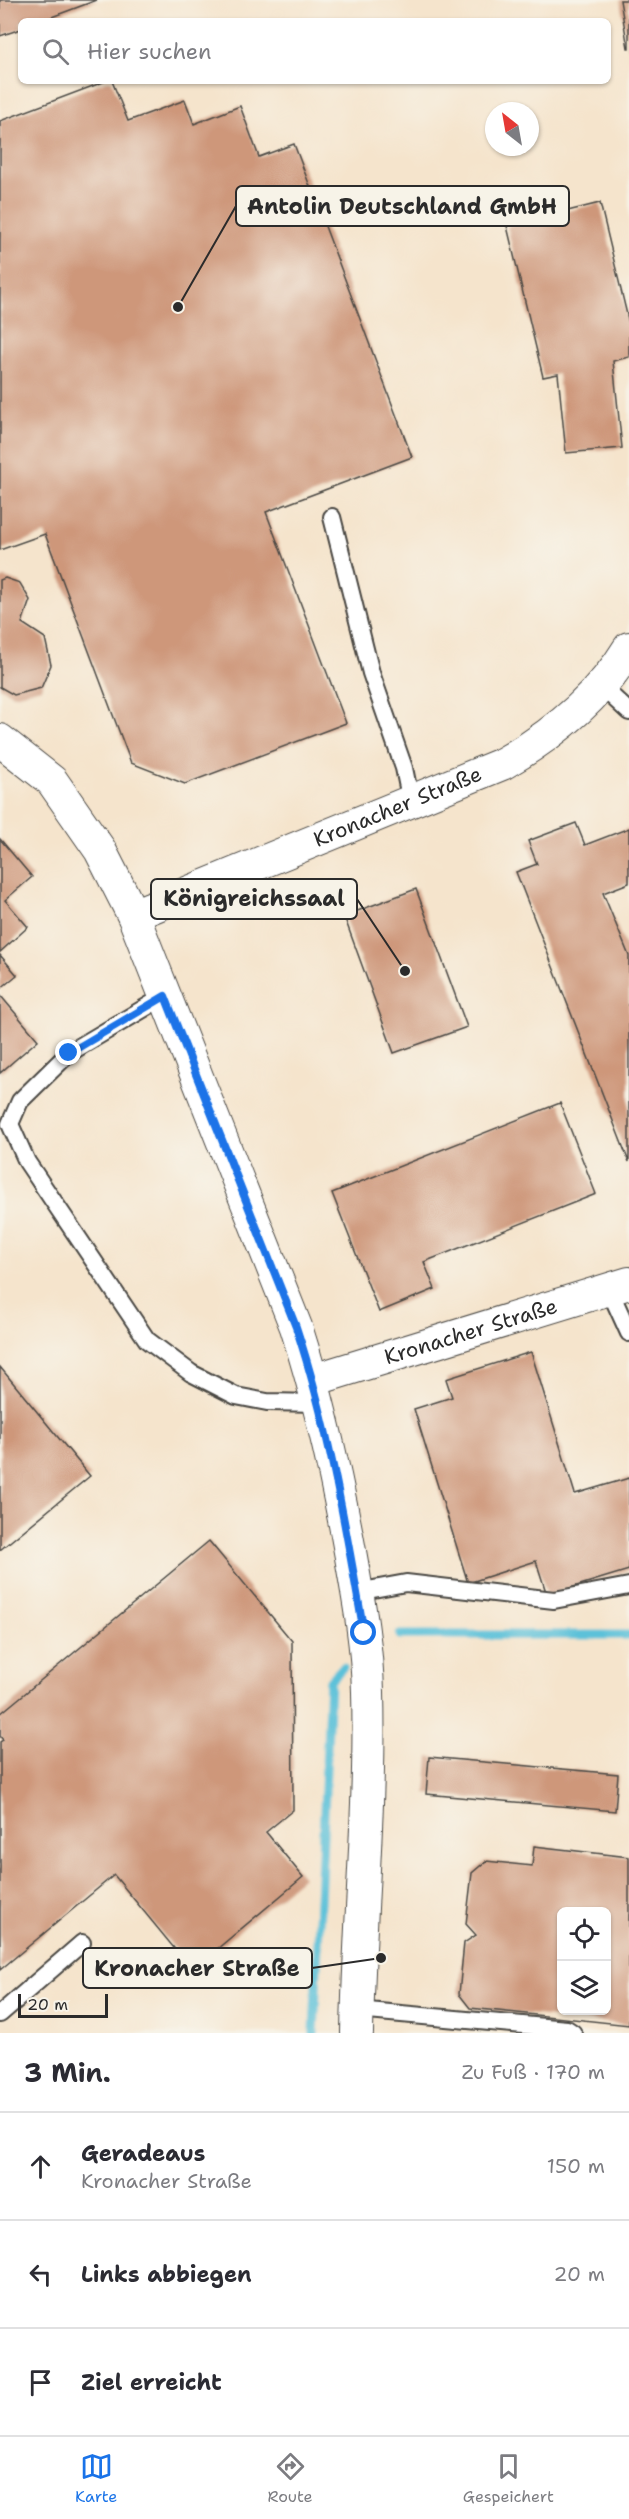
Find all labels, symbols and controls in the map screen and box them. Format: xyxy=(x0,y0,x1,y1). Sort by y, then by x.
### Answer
search box xyxy=(18,18,611,84)
icon: search xyxy=(39,35,72,68)
text: Hier suchen xyxy=(87,37,212,66)
north arrow xyxy=(485,102,539,156)
callout: Antolin Deutschland GmbH xyxy=(236,186,569,226)
text: Antolin Deutschland GmbH xyxy=(247,192,557,221)
street label: Kronacher Straße xyxy=(309,760,486,854)
callout: Königreichssaal xyxy=(151,879,357,919)
text: Königreichssaal xyxy=(163,884,345,913)
route end xyxy=(55,1039,81,1065)
street label: Kronacher Straße xyxy=(381,1292,561,1371)
route start xyxy=(350,1619,376,1645)
map controls xyxy=(557,1907,611,2015)
button: locate xyxy=(557,1907,611,1961)
callout: Kronacher Straße xyxy=(83,1948,312,1988)
text: Kronacher Straße xyxy=(94,1954,300,1983)
button: layers xyxy=(557,1961,611,2015)
scale bar xyxy=(18,1991,108,2018)
text: 20 m xyxy=(27,1994,68,2015)
text: 3 Min. xyxy=(24,2055,111,2090)
text: Zu Fuß · 170 m xyxy=(462,2059,605,2085)
text: Geradeaus xyxy=(81,2139,205,2168)
icon: ahead xyxy=(24,2150,57,2183)
text: 150 m xyxy=(547,2153,605,2179)
text: Kronacher Straße xyxy=(81,2168,252,2194)
icon: left xyxy=(24,2258,57,2291)
text: Links abbiegen xyxy=(81,2260,252,2289)
text: 20 m xyxy=(554,2261,605,2287)
icon: arrive xyxy=(24,2366,57,2399)
text: Ziel erreicht xyxy=(81,2368,222,2397)
tab: Karte xyxy=(75,2450,117,2507)
tab: Route xyxy=(268,2450,313,2507)
tab: Gespeichert xyxy=(463,2450,554,2507)

